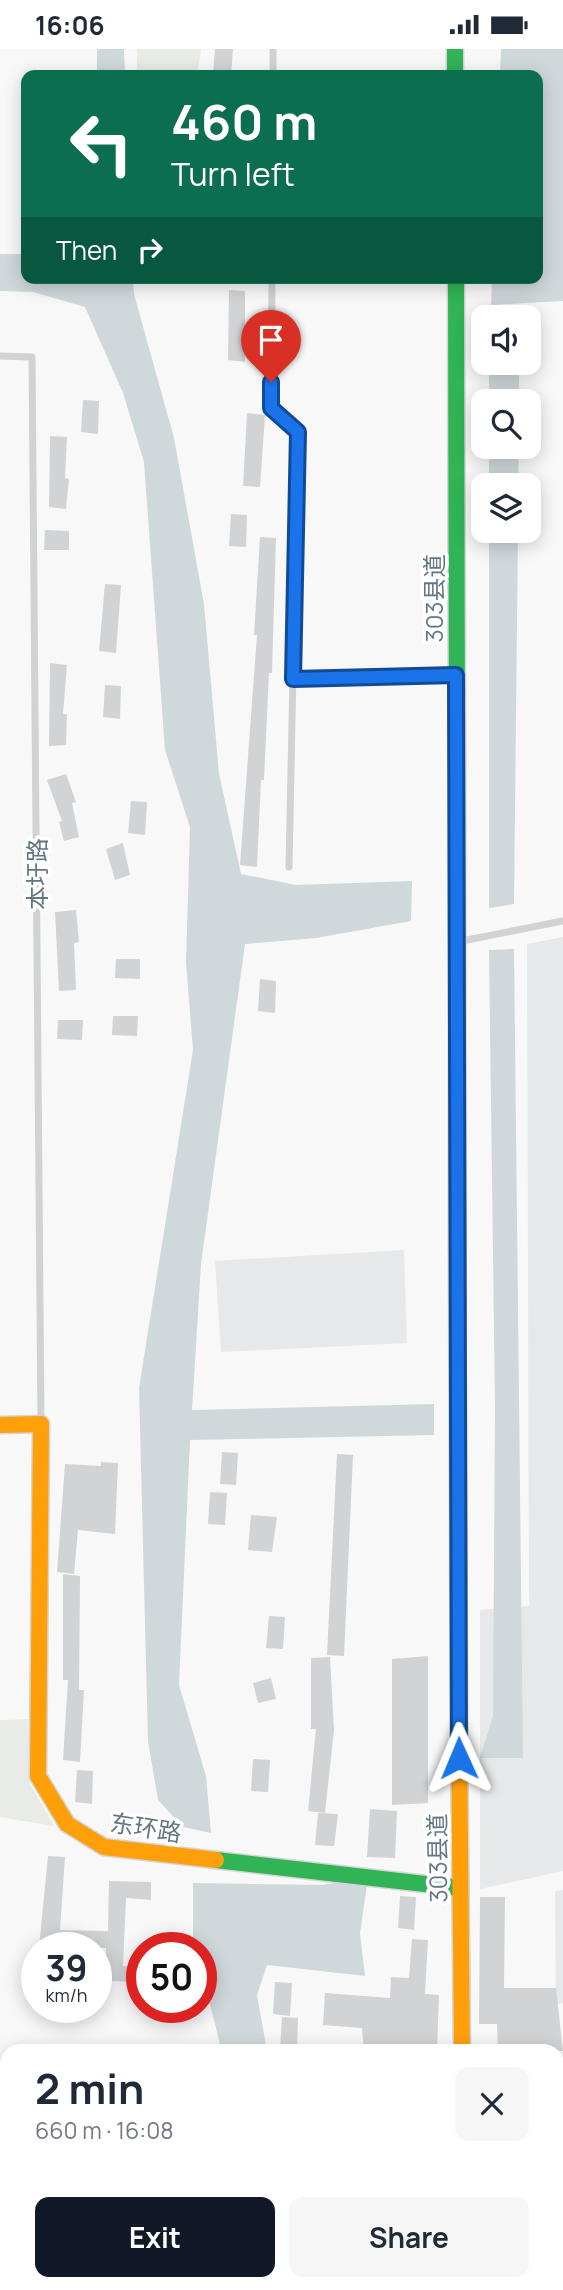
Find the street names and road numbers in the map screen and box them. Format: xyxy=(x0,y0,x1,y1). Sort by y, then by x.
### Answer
street label: 303县道 xyxy=(417,553,450,643)
street label: 本圩路 xyxy=(20,838,53,910)
street label: 东环路 xyxy=(108,1805,184,1849)
street label: 303县道 xyxy=(420,1813,454,1903)

